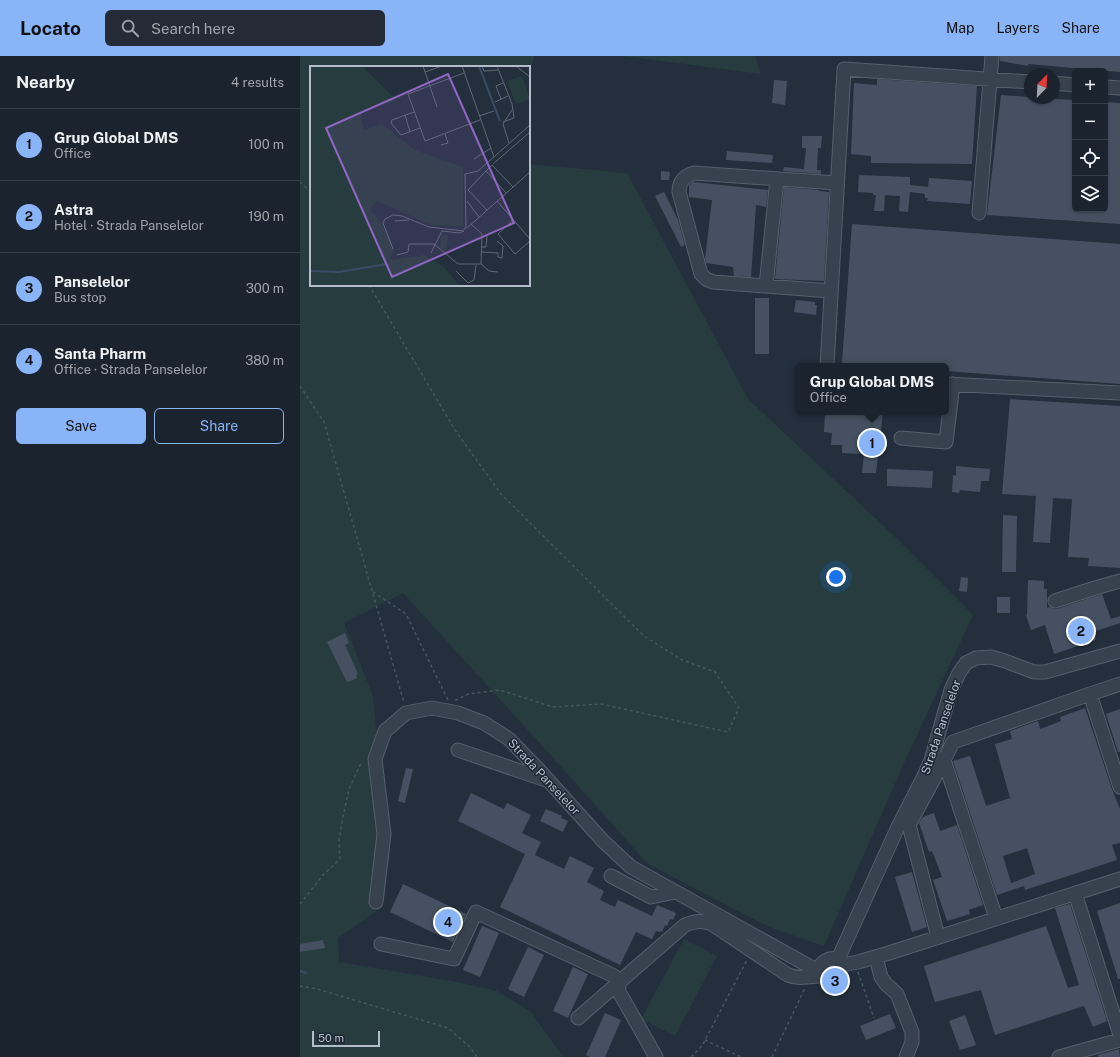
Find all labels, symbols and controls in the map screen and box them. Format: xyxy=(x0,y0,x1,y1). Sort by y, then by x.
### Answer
search box xyxy=(105,10,385,46)
text: Locato xyxy=(20,17,81,39)
icon: search xyxy=(119,17,141,39)
text: Search here xyxy=(151,20,235,37)
text: Map xyxy=(946,20,974,36)
text: Layers xyxy=(996,20,1040,36)
text: Share xyxy=(1062,20,1100,36)
inset map xyxy=(310,66,530,286)
north arrow xyxy=(1024,68,1060,104)
map controls xyxy=(1072,68,1108,212)
button: + xyxy=(1072,68,1108,104)
text: Nearby xyxy=(16,72,75,92)
text: 4 results xyxy=(231,75,284,90)
button: − xyxy=(1072,104,1108,140)
text: Grup Global DMS xyxy=(54,129,178,146)
text: 1 xyxy=(26,137,32,152)
text: 100 m xyxy=(248,137,284,152)
button: locate xyxy=(1072,140,1108,176)
text: Office xyxy=(54,146,91,161)
button: layers xyxy=(1072,176,1108,212)
text: Astra xyxy=(54,201,93,218)
text: 2 xyxy=(25,209,33,224)
text: 190 m xyxy=(248,209,284,224)
text: Hotel · Strada Panselelor xyxy=(54,218,204,233)
text: Panselelor xyxy=(54,273,130,290)
text: 3 xyxy=(25,281,33,296)
text: 300 m xyxy=(246,281,284,296)
text: Bus stop xyxy=(54,290,106,305)
text: Santa Pharm xyxy=(54,345,146,362)
text: 4 xyxy=(25,353,33,368)
text: 380 m xyxy=(245,353,284,368)
text: Office · Strada Panselelor xyxy=(54,362,208,377)
popup xyxy=(795,363,949,415)
text: Grup Global DMS xyxy=(810,373,934,390)
text: Office xyxy=(810,390,847,405)
button: Save xyxy=(16,408,146,444)
button: Share xyxy=(154,408,284,444)
pin: 1 xyxy=(859,428,885,458)
your location xyxy=(826,567,846,587)
pin: 2 xyxy=(1068,616,1094,646)
street label: Strada Panselelor xyxy=(918,678,964,776)
street label: Strada Panselelor xyxy=(505,736,583,818)
pin: 4 xyxy=(435,907,461,937)
pin: 3 xyxy=(822,966,848,996)
scale bar xyxy=(312,1029,380,1048)
text: 50 m xyxy=(318,1032,344,1044)

